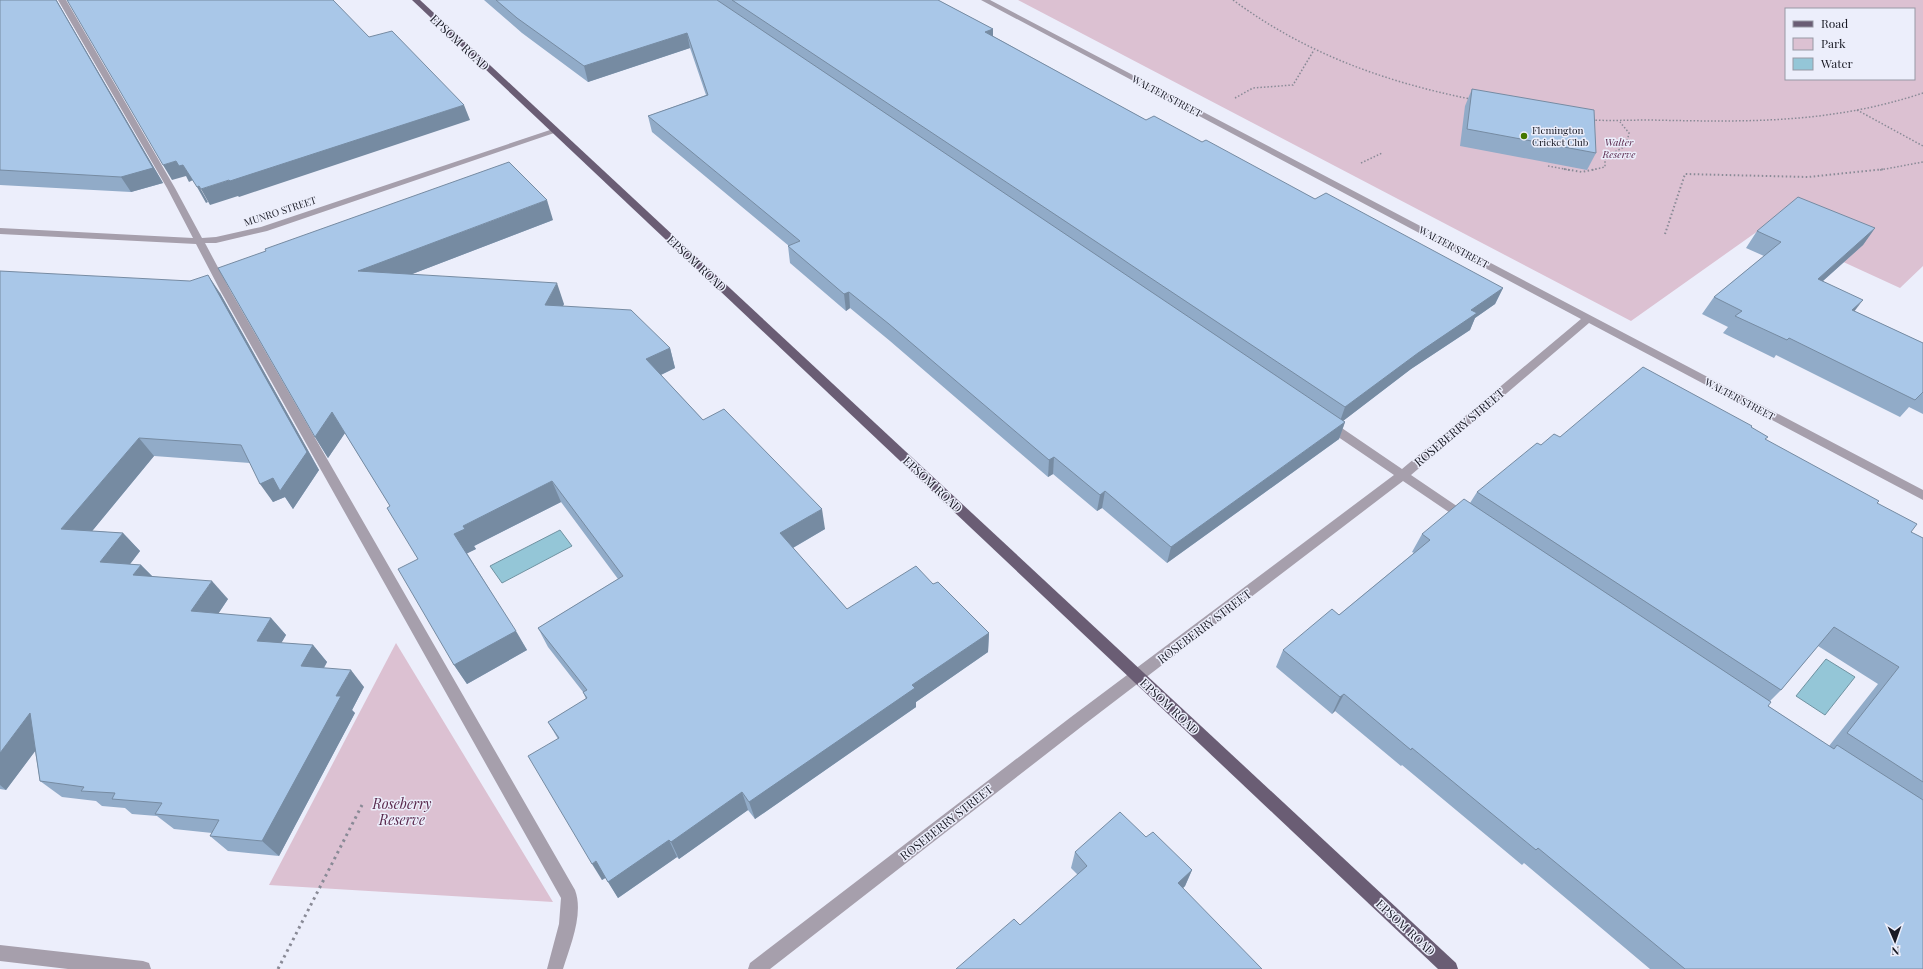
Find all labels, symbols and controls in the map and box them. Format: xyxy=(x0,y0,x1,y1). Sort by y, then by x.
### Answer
legend xyxy=(1785,8,1915,80)
street label: EPSOM ROAD xyxy=(427,10,493,74)
text: Road xyxy=(1821,15,1848,31)
text: Park xyxy=(1821,35,1846,51)
text: Water xyxy=(1820,55,1854,71)
street label: WALTER STREET xyxy=(1129,71,1204,120)
place label: Flemington Cricket Club xyxy=(1532,123,1589,149)
marker: Flemington Cricket Club xyxy=(1519,131,1529,141)
park label: Walter Reserve xyxy=(1602,135,1636,161)
street label: MUNRO STREET xyxy=(242,193,318,229)
street label: WALTER STREET xyxy=(1416,222,1491,271)
street label: EPSOM ROAD xyxy=(664,231,730,295)
street label: WALTER STREET xyxy=(1702,374,1777,423)
street label: ROSEBERRY STREET xyxy=(1410,384,1508,470)
street label: EPSOM ROAD xyxy=(900,452,966,516)
street label: ROSEBERRY STREET xyxy=(1154,585,1255,667)
street label: EPSOM ROAD xyxy=(1137,674,1203,738)
street label: ROSEBERRY STREET xyxy=(896,780,996,863)
park label: Roseberry Reserve xyxy=(371,794,432,829)
street label: EPSOM ROAD xyxy=(1373,895,1439,959)
north arrow xyxy=(1875,921,1915,961)
text: N xyxy=(1891,944,1900,959)

